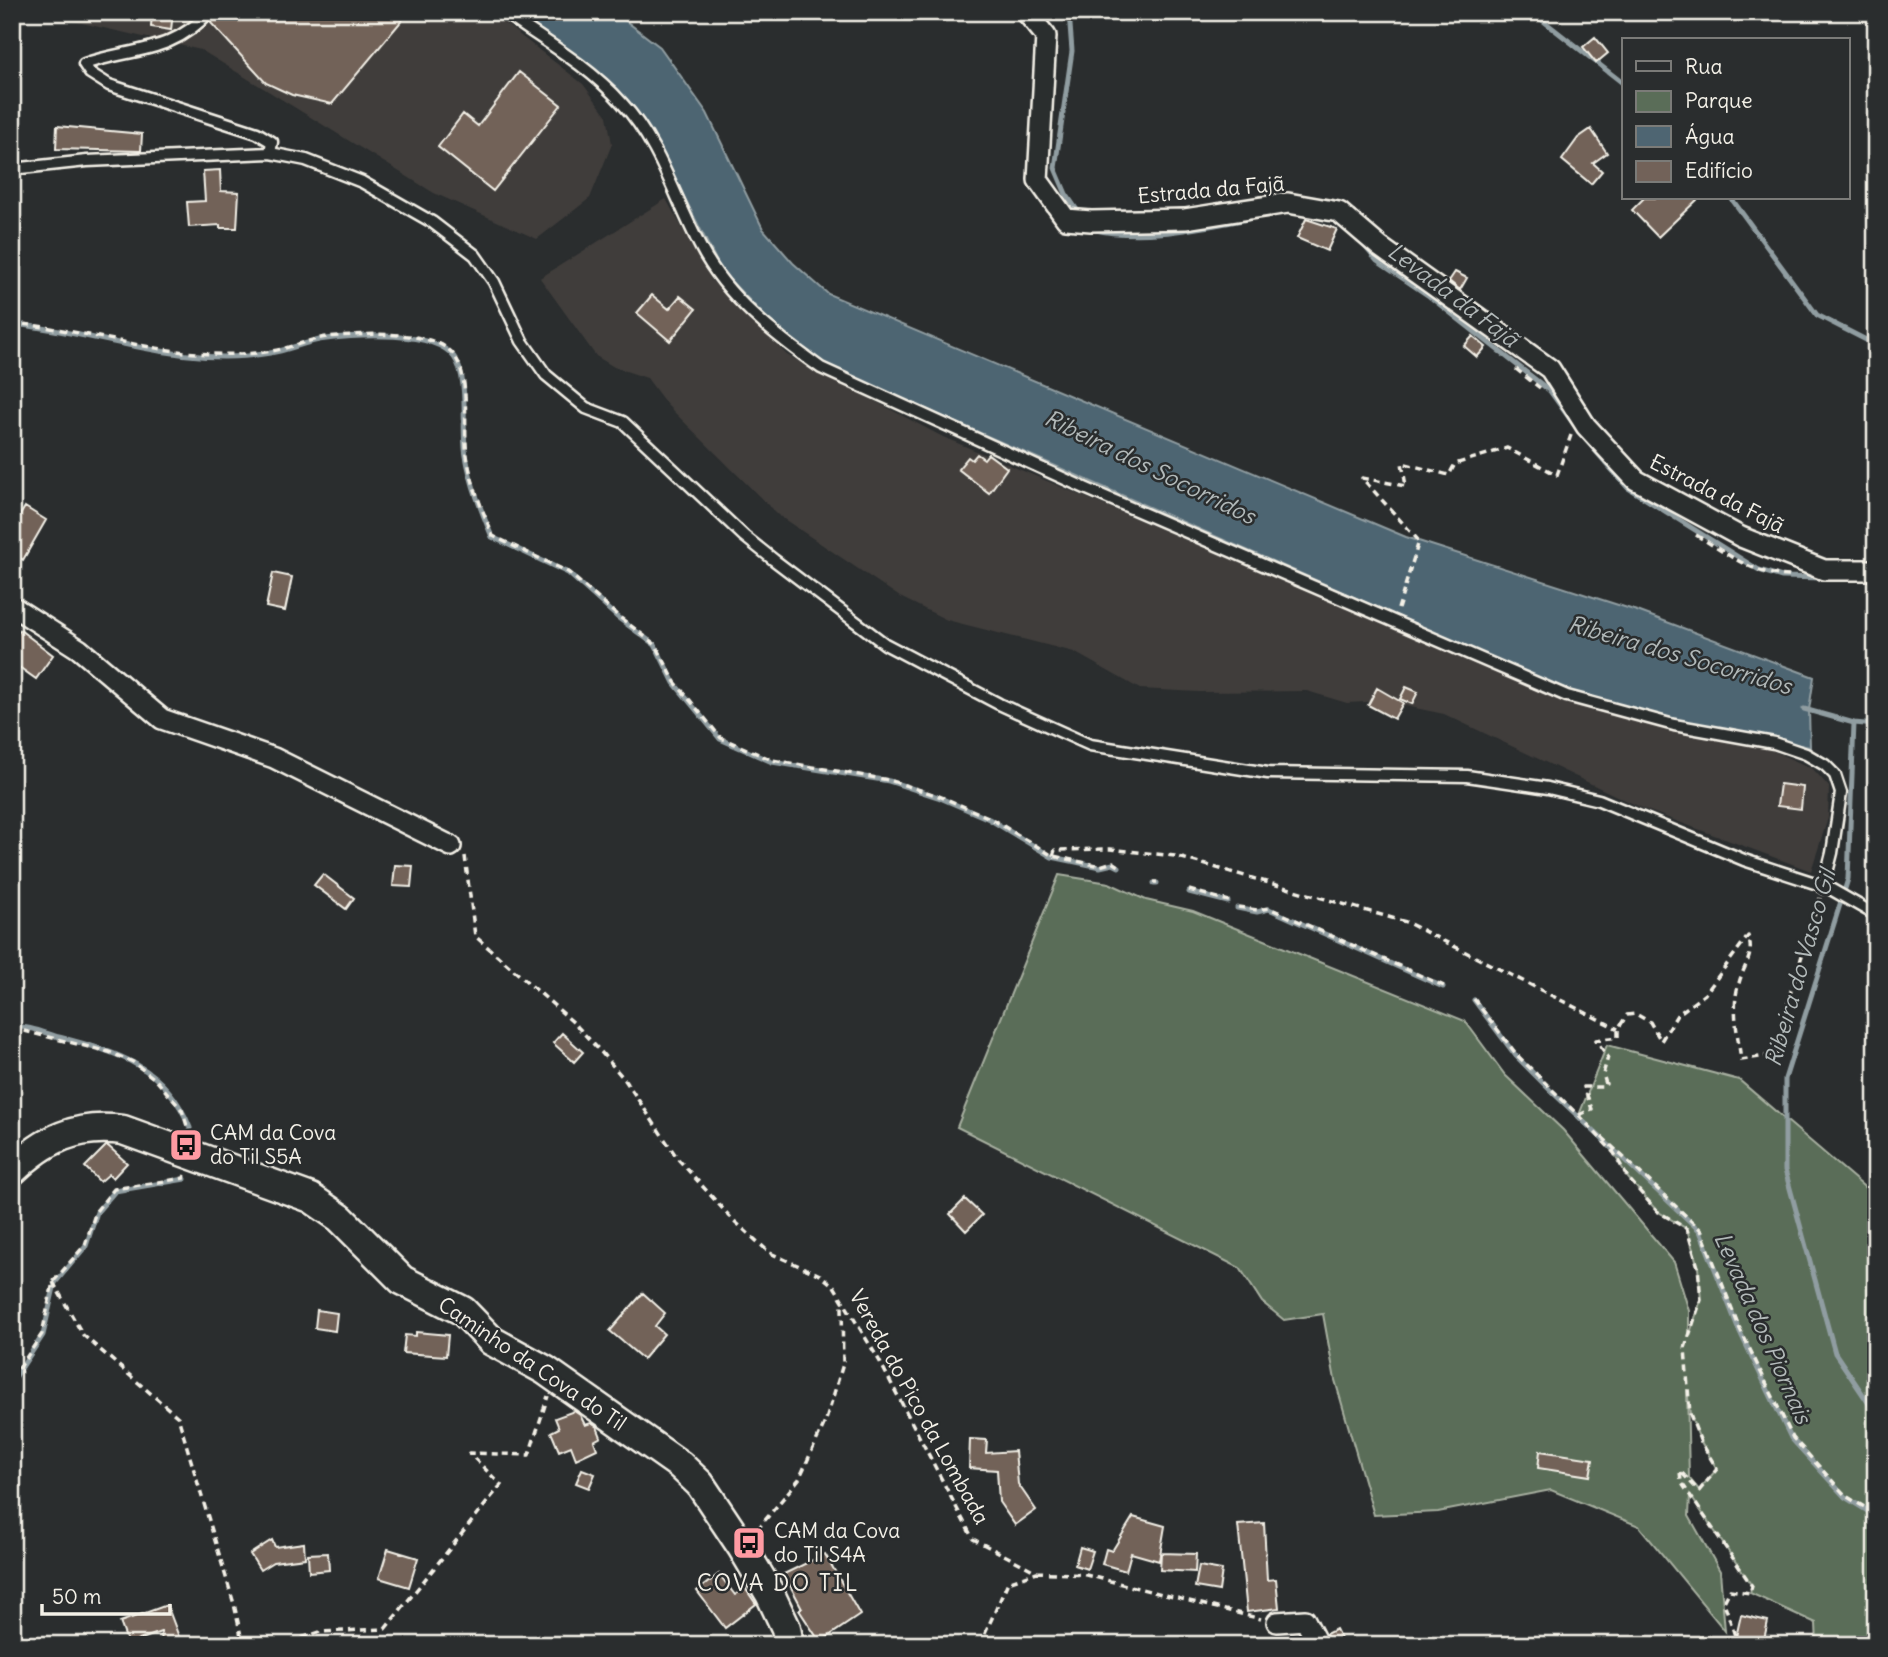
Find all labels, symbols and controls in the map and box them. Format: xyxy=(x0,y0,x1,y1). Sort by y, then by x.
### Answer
legend xyxy=(1622,38,1850,200)
text: Rua xyxy=(1685,53,1722,80)
text: Parque xyxy=(1685,87,1753,114)
text: Água xyxy=(1685,123,1734,150)
text: Edifício xyxy=(1685,157,1753,184)
street label: Estrada da Fajã xyxy=(1136,170,1286,209)
water label: Levada da Fajã xyxy=(1382,236,1527,355)
water label: Ribeira dos Socorridos xyxy=(1040,403,1262,531)
street label: Estrada da Fajã xyxy=(1645,448,1789,539)
water label: Ribeira dos Socorridos xyxy=(1565,609,1797,701)
water label: Ribeira do Vasco Gil xyxy=(1758,863,1842,1070)
place label: CAM da Cova do Til S5A xyxy=(210,1119,336,1170)
bus stop icon: CAM da Cova do Til S5A xyxy=(167,1126,205,1164)
water label: Levada dos Piornais xyxy=(1708,1228,1819,1429)
street label: Vereda do Pico da Lombada xyxy=(843,1285,995,1529)
street label: Caminho da Cova do Til xyxy=(433,1291,632,1437)
place label: CAM da Cova do Til S4A xyxy=(774,1517,900,1568)
bus stop icon: CAM da Cova do Til S4A xyxy=(730,1524,768,1562)
district label: COVA DO TIL xyxy=(697,1568,859,1597)
scale bar xyxy=(42,1573,170,1617)
text: 50 m xyxy=(52,1583,101,1610)

